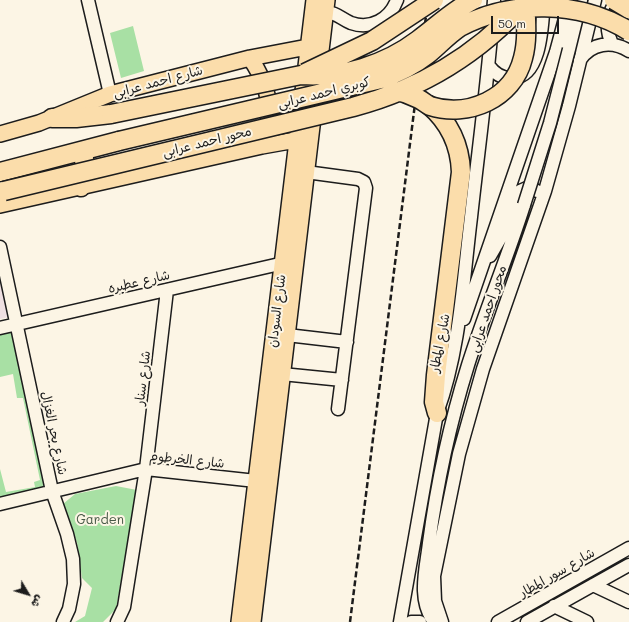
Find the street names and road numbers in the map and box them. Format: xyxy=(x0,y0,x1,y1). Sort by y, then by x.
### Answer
street label: شارع احمد عرابى xyxy=(111,63,205,101)
street label: كوبري احمد عرابى xyxy=(276,74,372,112)
street label: محور احمد عرابى xyxy=(161,123,253,161)
street label: محور احمد عرابى xyxy=(466,263,510,355)
street label: شارع عطبره xyxy=(107,267,171,297)
street label: شارع السودان xyxy=(265,274,289,348)
street label: شارع المطار xyxy=(427,312,453,374)
street label: شارع سنار xyxy=(132,350,154,406)
street label: شارع بحر الغزال xyxy=(38,390,70,476)
street label: شارع الخرطوم xyxy=(149,448,225,472)
street label: شارع سور المطار xyxy=(516,545,598,601)

